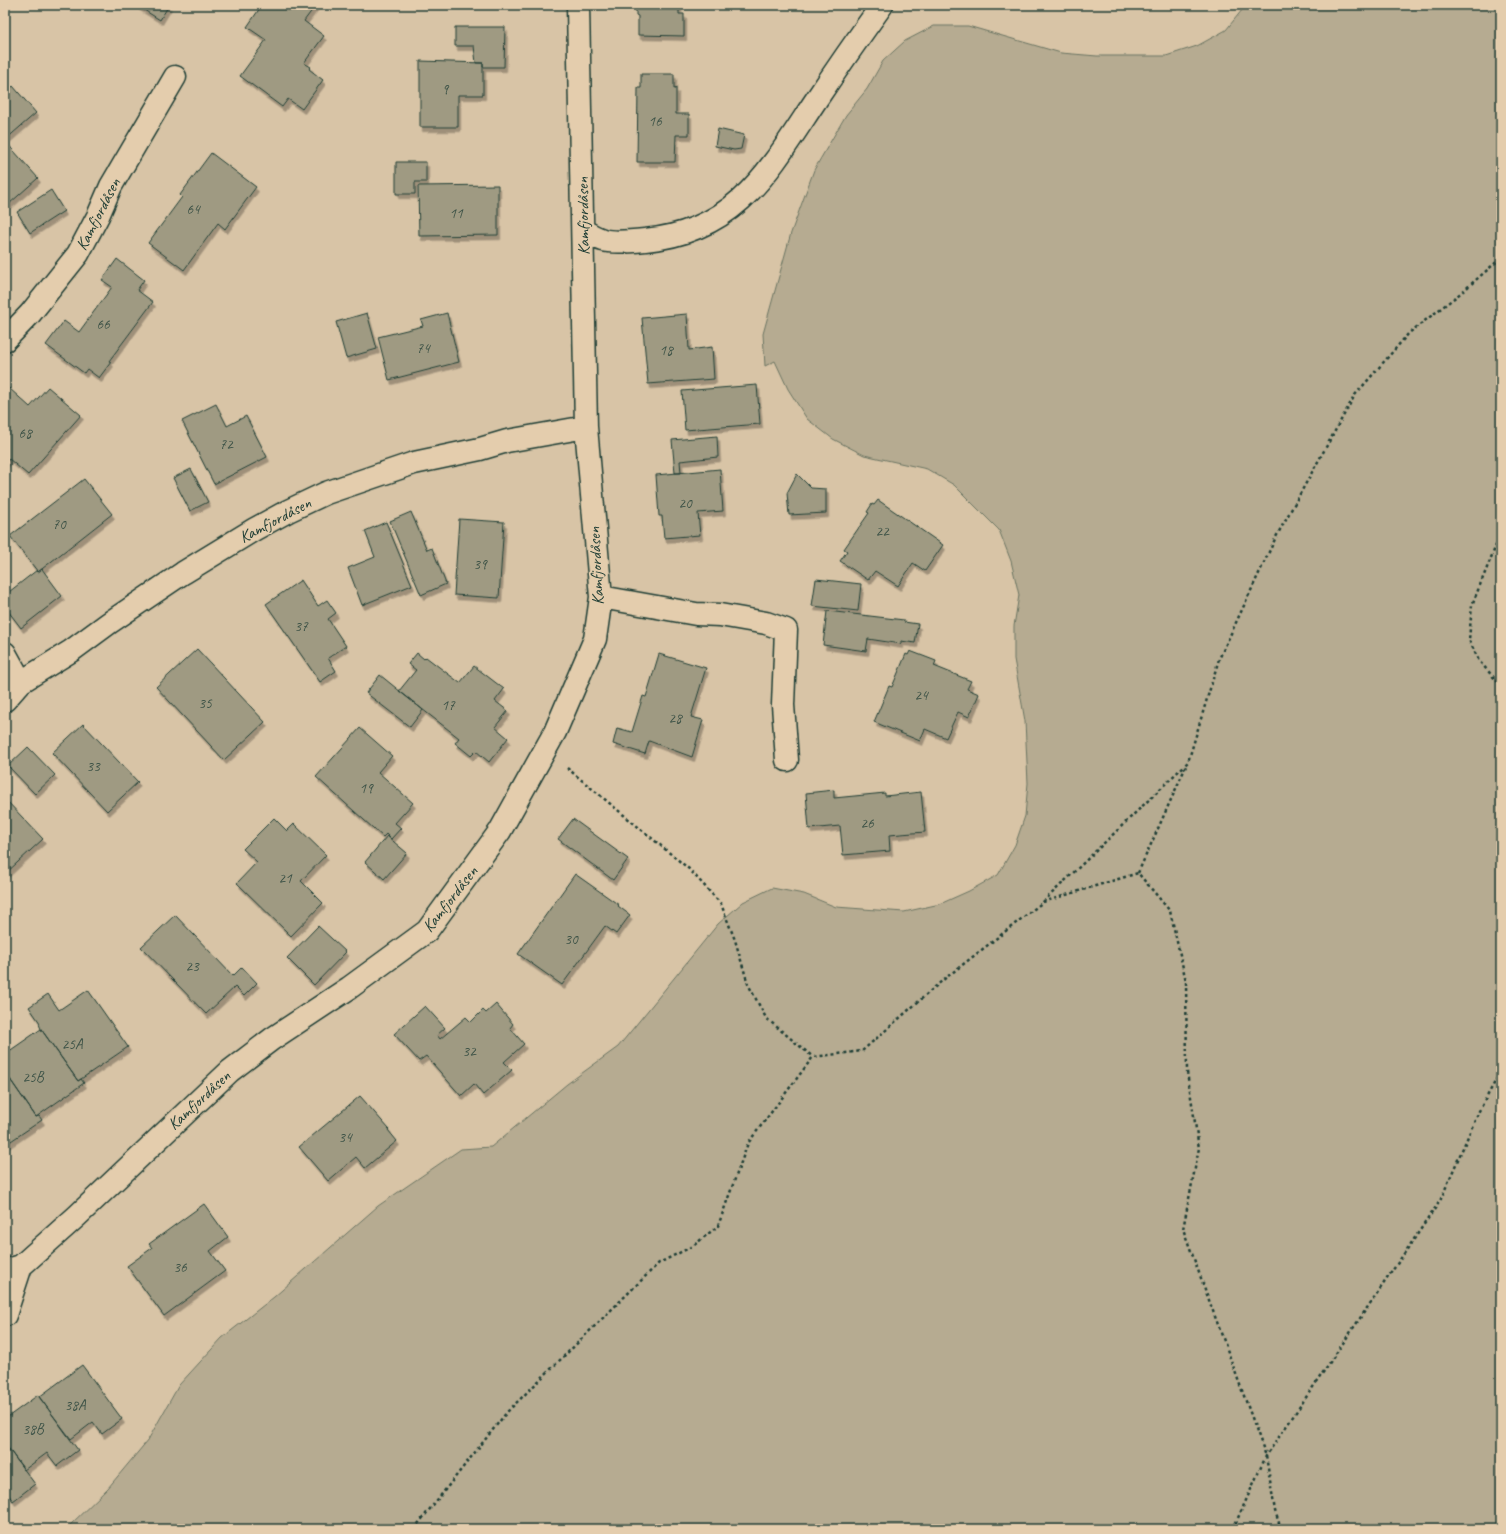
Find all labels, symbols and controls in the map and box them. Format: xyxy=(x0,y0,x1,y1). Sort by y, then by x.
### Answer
house number: 9 xyxy=(442,80,450,99)
house number: 16 xyxy=(648,112,663,131)
street label: Kamfjordåsen xyxy=(71,174,125,254)
street label: Kamfjordåsen xyxy=(572,176,594,255)
house number: 64 xyxy=(186,200,201,219)
house number: 11 xyxy=(449,204,464,223)
house number: 66 xyxy=(96,315,111,334)
house number: 74 xyxy=(416,339,431,358)
house number: 18 xyxy=(659,341,674,360)
house number: 68 xyxy=(18,424,33,443)
house number: 72 xyxy=(219,435,234,454)
street label: Kamfjordåsen xyxy=(235,492,315,548)
house number: 20 xyxy=(678,494,693,513)
house number: 70 xyxy=(52,515,67,534)
house number: 22 xyxy=(875,522,890,541)
street label: Kamfjordåsen xyxy=(583,526,609,606)
house number: 39 xyxy=(473,555,488,574)
house number: 37 xyxy=(294,617,309,636)
house number: 24 xyxy=(914,686,929,705)
house number: 35 xyxy=(198,694,213,713)
house number: 17 xyxy=(441,696,456,715)
house number: 28 xyxy=(668,709,683,728)
house number: 33 xyxy=(86,757,101,776)
house number: 19 xyxy=(359,779,374,798)
house number: 26 xyxy=(860,814,875,833)
street label: Kamfjordåsen xyxy=(418,861,483,936)
house number: 21 xyxy=(278,869,293,888)
house number: 30 xyxy=(564,930,579,949)
house number: 23 xyxy=(185,957,200,976)
house number: 25A xyxy=(61,1035,84,1054)
house number: 32 xyxy=(462,1042,477,1061)
street label: Kamfjordåsen xyxy=(163,1065,235,1134)
house number: 25B xyxy=(22,1068,45,1087)
house number: 34 xyxy=(338,1128,353,1147)
house number: 36 xyxy=(173,1258,188,1277)
house number: 38A xyxy=(64,1396,87,1415)
house number: 38B xyxy=(22,1420,45,1439)

